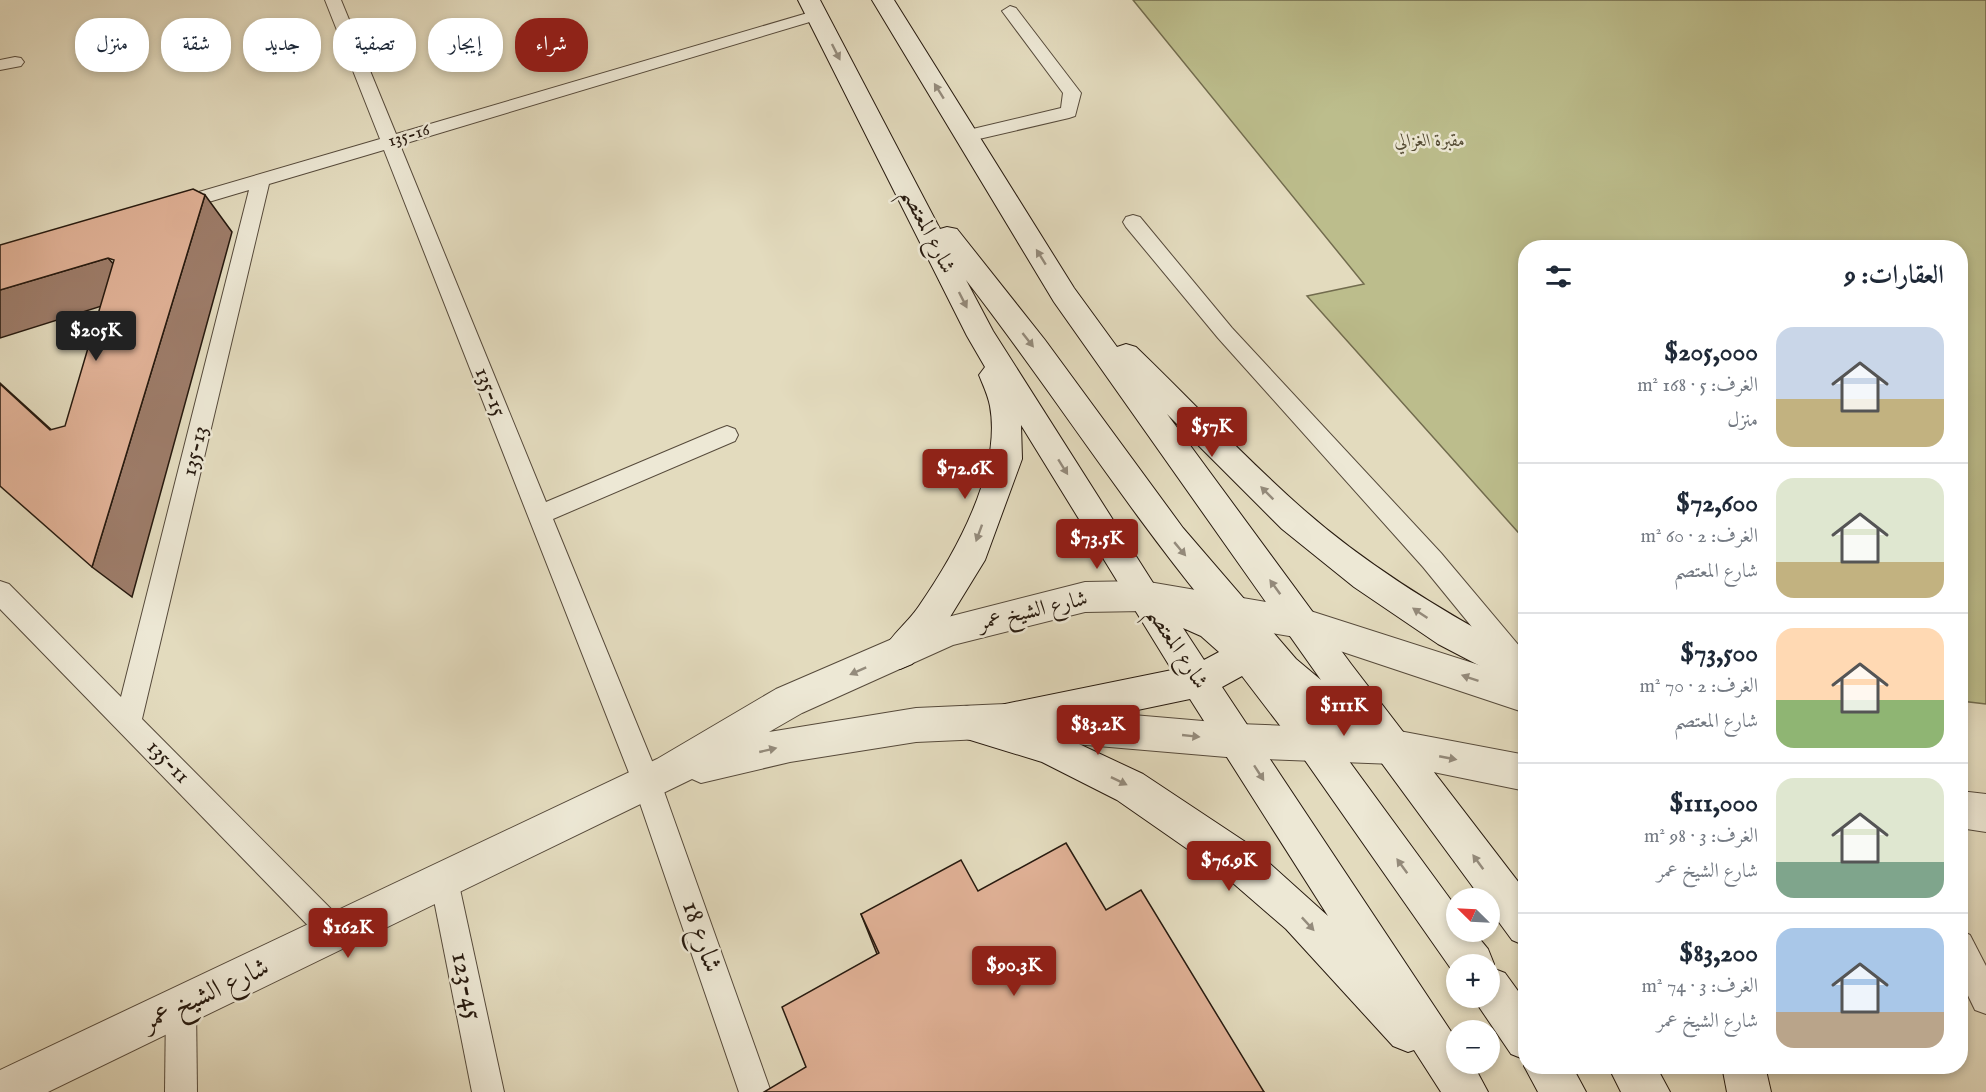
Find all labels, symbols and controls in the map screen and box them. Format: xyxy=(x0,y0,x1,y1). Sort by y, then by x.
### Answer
chip: منزل xyxy=(75,18,149,72)
chip: شقة xyxy=(161,18,231,72)
chip: جديد xyxy=(243,18,321,72)
chip: تصفية xyxy=(333,18,416,72)
chip: إيجار xyxy=(428,18,503,72)
chip: شراء xyxy=(515,18,588,72)
one-way arrow xyxy=(831,43,841,60)
one-way arrow xyxy=(933,83,944,99)
street label: 135-16 xyxy=(385,119,433,153)
park label: مقبرة الغزالي xyxy=(1395,130,1465,155)
street label: شارع المعتصم xyxy=(889,183,962,281)
one-way arrow xyxy=(1035,249,1046,265)
text: العقارات: 9 xyxy=(1845,259,1944,292)
icon: filters xyxy=(1542,260,1575,293)
one-way arrow xyxy=(958,292,968,309)
pin: $205K xyxy=(54,311,138,362)
text: $205K xyxy=(70,318,122,343)
one-way arrow xyxy=(1022,332,1035,348)
text: $205,000 xyxy=(1664,336,1758,369)
icon: home xyxy=(1824,351,1896,423)
street label: 135-15 xyxy=(468,363,512,421)
text: الغرف: 5 · 168 m² xyxy=(1637,373,1758,398)
pin: $57K xyxy=(1176,407,1248,458)
text: منزل xyxy=(1727,408,1758,433)
text: $57K xyxy=(1191,414,1233,439)
street label: 135-13 xyxy=(175,423,215,479)
pin: $72.6K xyxy=(916,449,1014,500)
text: $72.6K xyxy=(936,456,994,481)
one-way arrow xyxy=(1057,459,1069,475)
one-way arrow xyxy=(1260,487,1274,501)
text: $72,600 xyxy=(1676,487,1758,520)
icon: home xyxy=(1824,502,1896,574)
pin: $73.5K xyxy=(1048,519,1146,570)
one-way arrow xyxy=(974,524,984,542)
text: الغرف: 2 · 60 m² xyxy=(1640,524,1758,549)
text: $73.5K xyxy=(1070,526,1124,551)
one-way arrow xyxy=(1173,541,1186,557)
text: شارع المعتصم xyxy=(1674,559,1758,584)
one-way arrow xyxy=(1269,580,1281,596)
street label: شارع الشيخ عمر xyxy=(974,585,1091,642)
street label: شارع المعتصم xyxy=(1135,602,1214,698)
one-way arrow xyxy=(1412,608,1428,619)
text: $73,500 xyxy=(1680,637,1758,670)
icon: home xyxy=(1824,652,1896,724)
one-way arrow xyxy=(849,667,867,677)
one-way arrow xyxy=(1461,673,1479,683)
text: الغرف: 2 · 70 m² xyxy=(1640,674,1758,699)
pin: $111K xyxy=(1302,686,1386,737)
text: $111K xyxy=(1320,693,1368,718)
pin: $83.2K xyxy=(1049,705,1147,756)
text: شارع المعتصم xyxy=(1674,709,1758,734)
text: $83.2K xyxy=(1071,712,1125,737)
one-way arrow xyxy=(1182,731,1201,741)
street label: 135-11 xyxy=(140,734,196,790)
one-way arrow xyxy=(759,745,778,754)
one-way arrow xyxy=(1438,754,1457,763)
one-way arrow xyxy=(1253,765,1264,781)
one-way arrow xyxy=(1111,777,1128,786)
text: $111,000 xyxy=(1669,787,1758,820)
icon: home xyxy=(1824,802,1896,874)
text: الغرف: 3 · 98 m² xyxy=(1644,824,1758,849)
pin: $76.9K xyxy=(1180,841,1278,892)
text: $76.9K xyxy=(1201,848,1257,873)
one-way arrow xyxy=(1473,854,1485,869)
one-way arrow xyxy=(1396,858,1408,874)
text: شارع الشيخ عمر xyxy=(1657,859,1758,884)
north arrow xyxy=(1446,888,1500,942)
map controls xyxy=(1446,888,1500,1074)
street label: شارع 18 xyxy=(670,897,729,978)
pin: $162K xyxy=(306,908,390,959)
text: $162K xyxy=(323,915,373,940)
one-way arrow xyxy=(1301,916,1314,931)
text: $83,200 xyxy=(1679,937,1758,970)
pin: $90.3K xyxy=(965,946,1063,997)
street label: 123-45 xyxy=(442,949,490,1023)
street label: شارع الشيخ عمر xyxy=(134,951,277,1045)
icon: home xyxy=(1824,952,1896,1024)
text: $90.3K xyxy=(986,953,1042,978)
button: + xyxy=(1446,954,1500,1008)
text: الغرف: 3 · 74 m² xyxy=(1642,974,1758,999)
text: شارع الشيخ عمر xyxy=(1657,1009,1758,1034)
button: − xyxy=(1446,1020,1500,1074)

